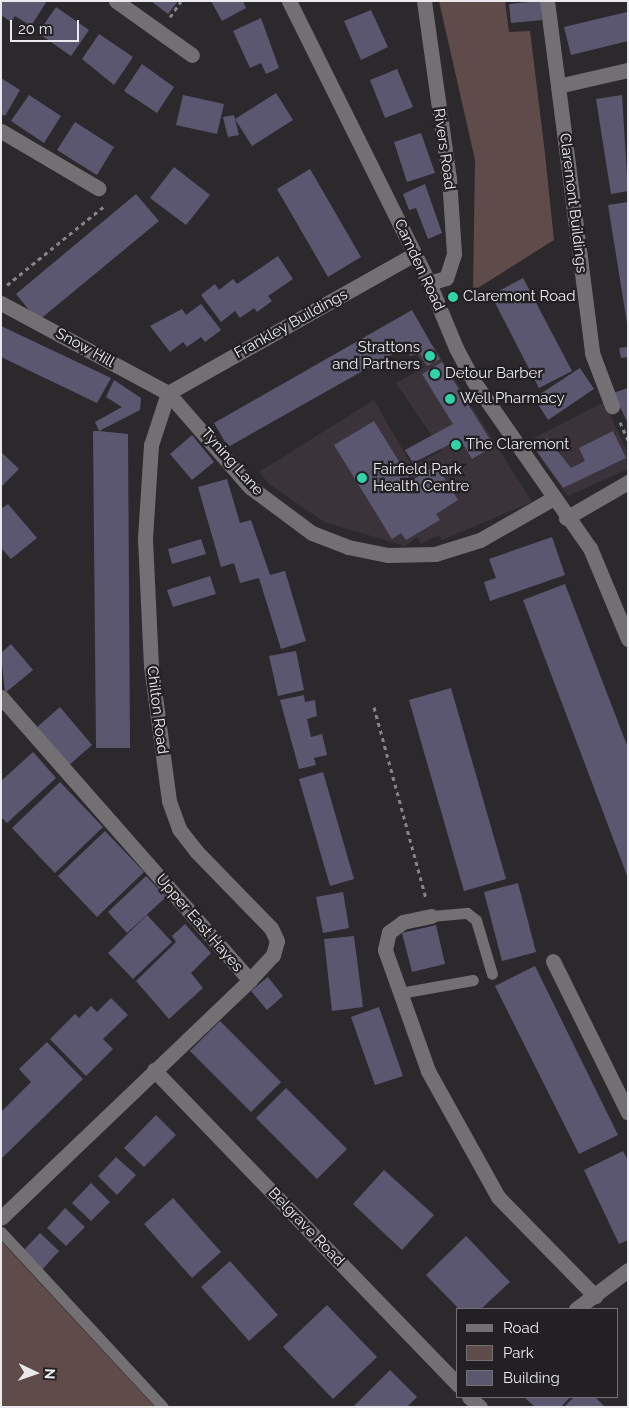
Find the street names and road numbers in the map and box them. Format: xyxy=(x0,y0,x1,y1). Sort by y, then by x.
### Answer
street label: Rivers Road xyxy=(429,107,459,191)
street label: Claremont Buildings xyxy=(555,132,591,274)
street label: Camden Road xyxy=(390,216,448,314)
street label: Frankley Buildings xyxy=(231,285,351,363)
street label: Snow Hill xyxy=(52,324,118,372)
street label: Tyning Lane xyxy=(197,425,267,499)
street label: Chilton Road xyxy=(143,665,171,755)
street label: Upper East Hayes xyxy=(152,870,246,976)
street label: Belgrave Road xyxy=(264,1184,348,1270)

